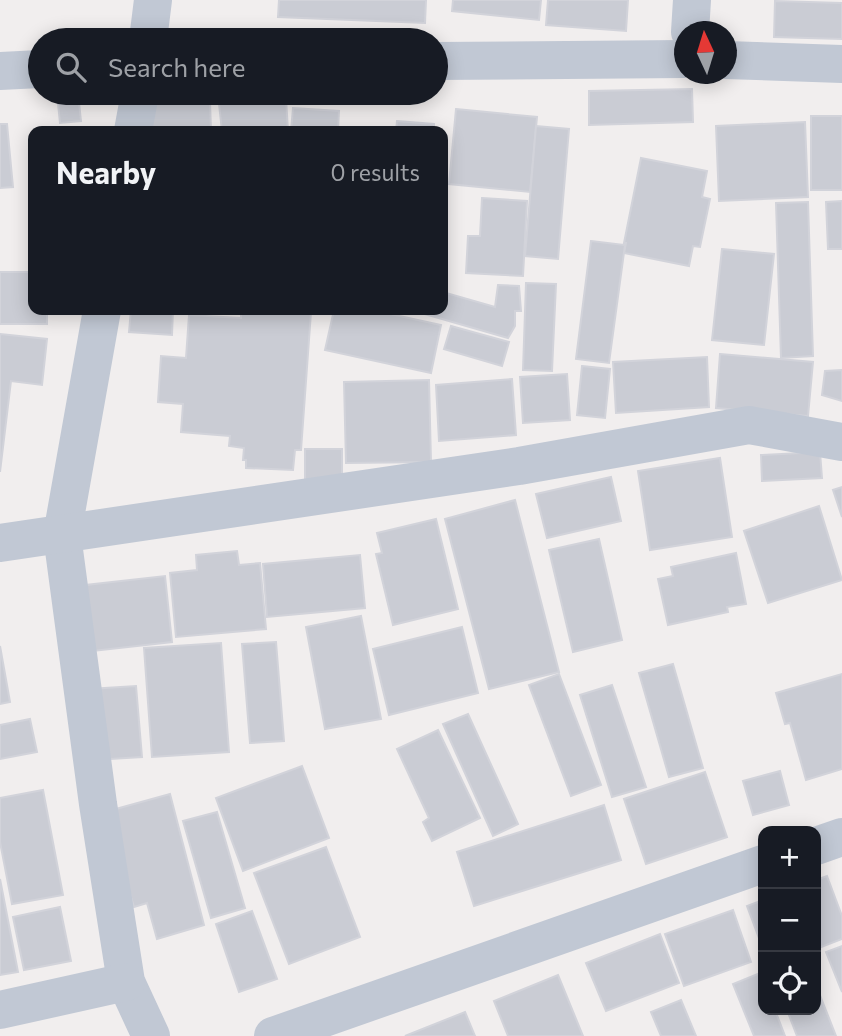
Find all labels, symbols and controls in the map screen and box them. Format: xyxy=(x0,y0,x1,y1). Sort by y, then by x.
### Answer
north arrow xyxy=(674,21,737,84)
search box xyxy=(28,28,448,105)
icon: search xyxy=(52,48,90,86)
text: Search here xyxy=(108,51,246,82)
text: Nearby xyxy=(56,153,156,190)
text: 0 results xyxy=(331,158,420,186)
map controls xyxy=(758,826,821,1015)
button: + xyxy=(758,826,821,889)
button: − xyxy=(758,889,821,952)
button: locate xyxy=(758,952,821,1015)

